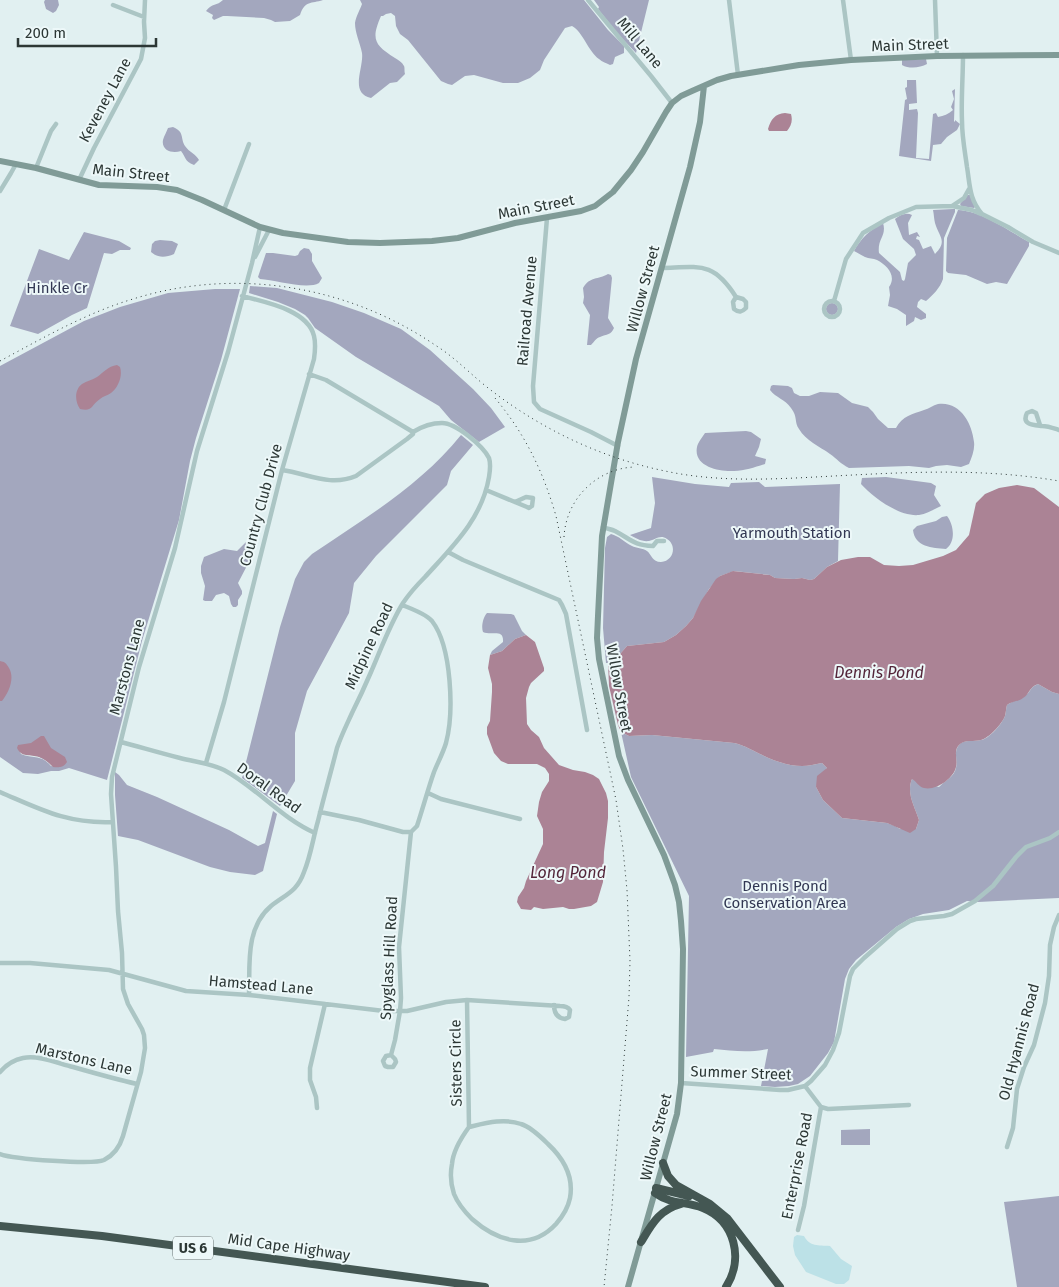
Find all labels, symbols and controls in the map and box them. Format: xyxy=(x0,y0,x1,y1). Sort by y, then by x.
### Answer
street label: Mill Lane xyxy=(613,14,667,72)
scale bar xyxy=(18,15,155,47)
text: 200 m xyxy=(25,24,66,42)
street label: Main Street xyxy=(871,35,950,55)
street label: Keveney Lane xyxy=(75,55,135,145)
street label: Main Street xyxy=(92,160,171,186)
street label: Main Street xyxy=(496,191,576,223)
street label: Willow Street xyxy=(623,243,663,335)
street label: Railroad Avenue xyxy=(513,255,541,367)
park label: Hinkle Cr xyxy=(26,279,88,297)
street label: Country Club Drive xyxy=(236,442,286,568)
park label: Yarmouth Station xyxy=(733,524,851,542)
street label: Midpine Road xyxy=(341,600,397,692)
street label: Marstons Lane xyxy=(106,617,148,717)
street label: Willow Street xyxy=(602,642,636,734)
water label: Dennis Pond xyxy=(834,663,924,682)
street label: Doral Road xyxy=(234,759,304,817)
water label: Long Pond xyxy=(530,863,606,882)
park label: Dennis Pond Conservation Area xyxy=(723,877,847,912)
street label: Spyglass Hill Road xyxy=(377,896,401,1020)
street label: Hamstead Lane xyxy=(208,971,314,999)
street label: Old Hyannis Road xyxy=(995,981,1043,1103)
street label: Sisters Circle xyxy=(446,1019,466,1107)
street label: Marstons Lane xyxy=(34,1039,134,1079)
street label: Summer Street xyxy=(690,1062,792,1084)
street label: Willow Street xyxy=(636,1091,676,1183)
street label: Enterprise Road xyxy=(778,1111,816,1221)
street label: Mid Cape Highway xyxy=(227,1230,352,1265)
road number: US 6 xyxy=(173,1236,213,1260)

